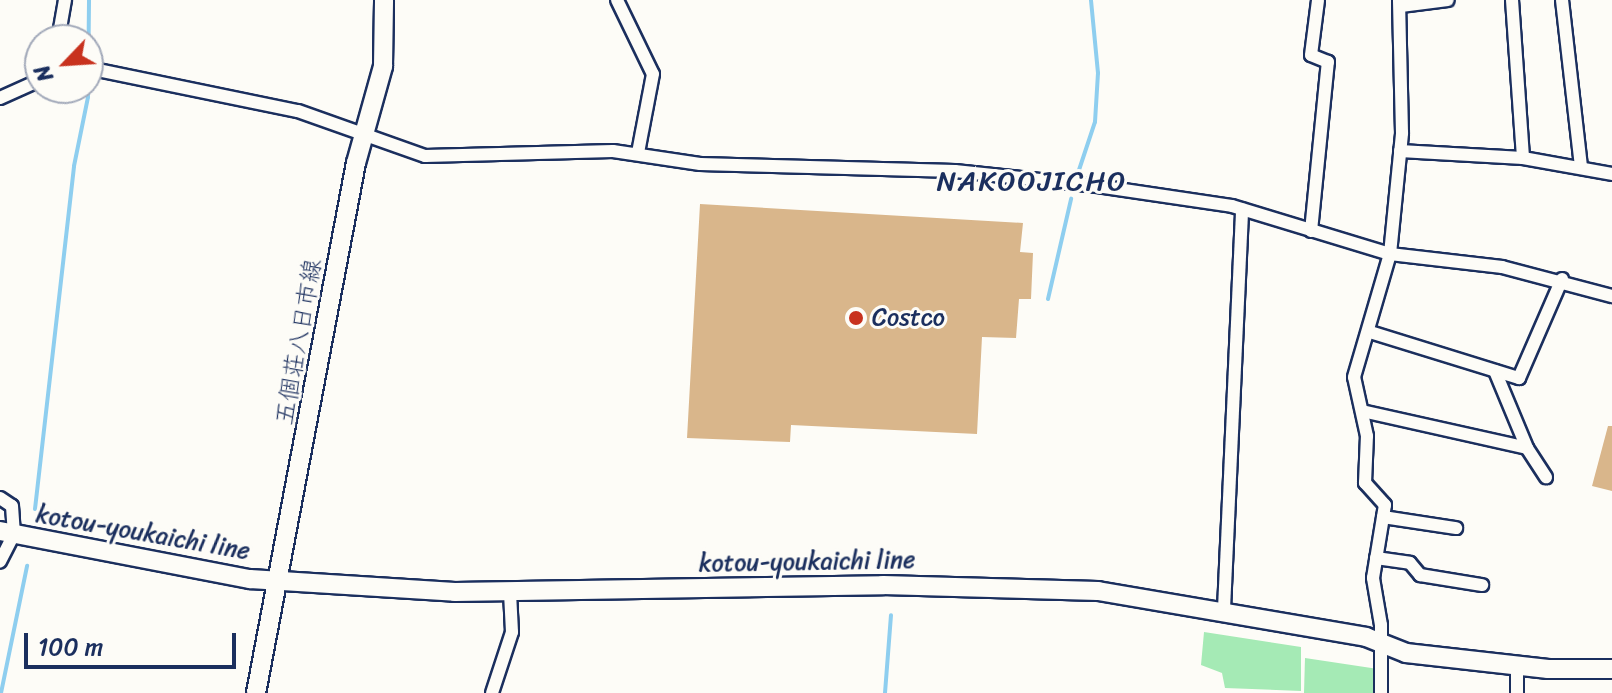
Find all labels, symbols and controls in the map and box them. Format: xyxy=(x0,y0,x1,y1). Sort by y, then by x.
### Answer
north arrow xyxy=(24,24,104,104)
text: N xyxy=(23,58,65,89)
district label: NAKOOJICHO xyxy=(937,164,1127,198)
street label: 五個荘八日市線 xyxy=(270,257,328,427)
place label: Costco xyxy=(872,304,945,332)
marker: Costco xyxy=(847,309,865,327)
street label: kotou-youkaichi line xyxy=(34,500,252,566)
street label: kotou-youkaichi line xyxy=(699,546,915,578)
scale bar xyxy=(28,617,240,667)
text: 100 m xyxy=(38,626,103,668)

